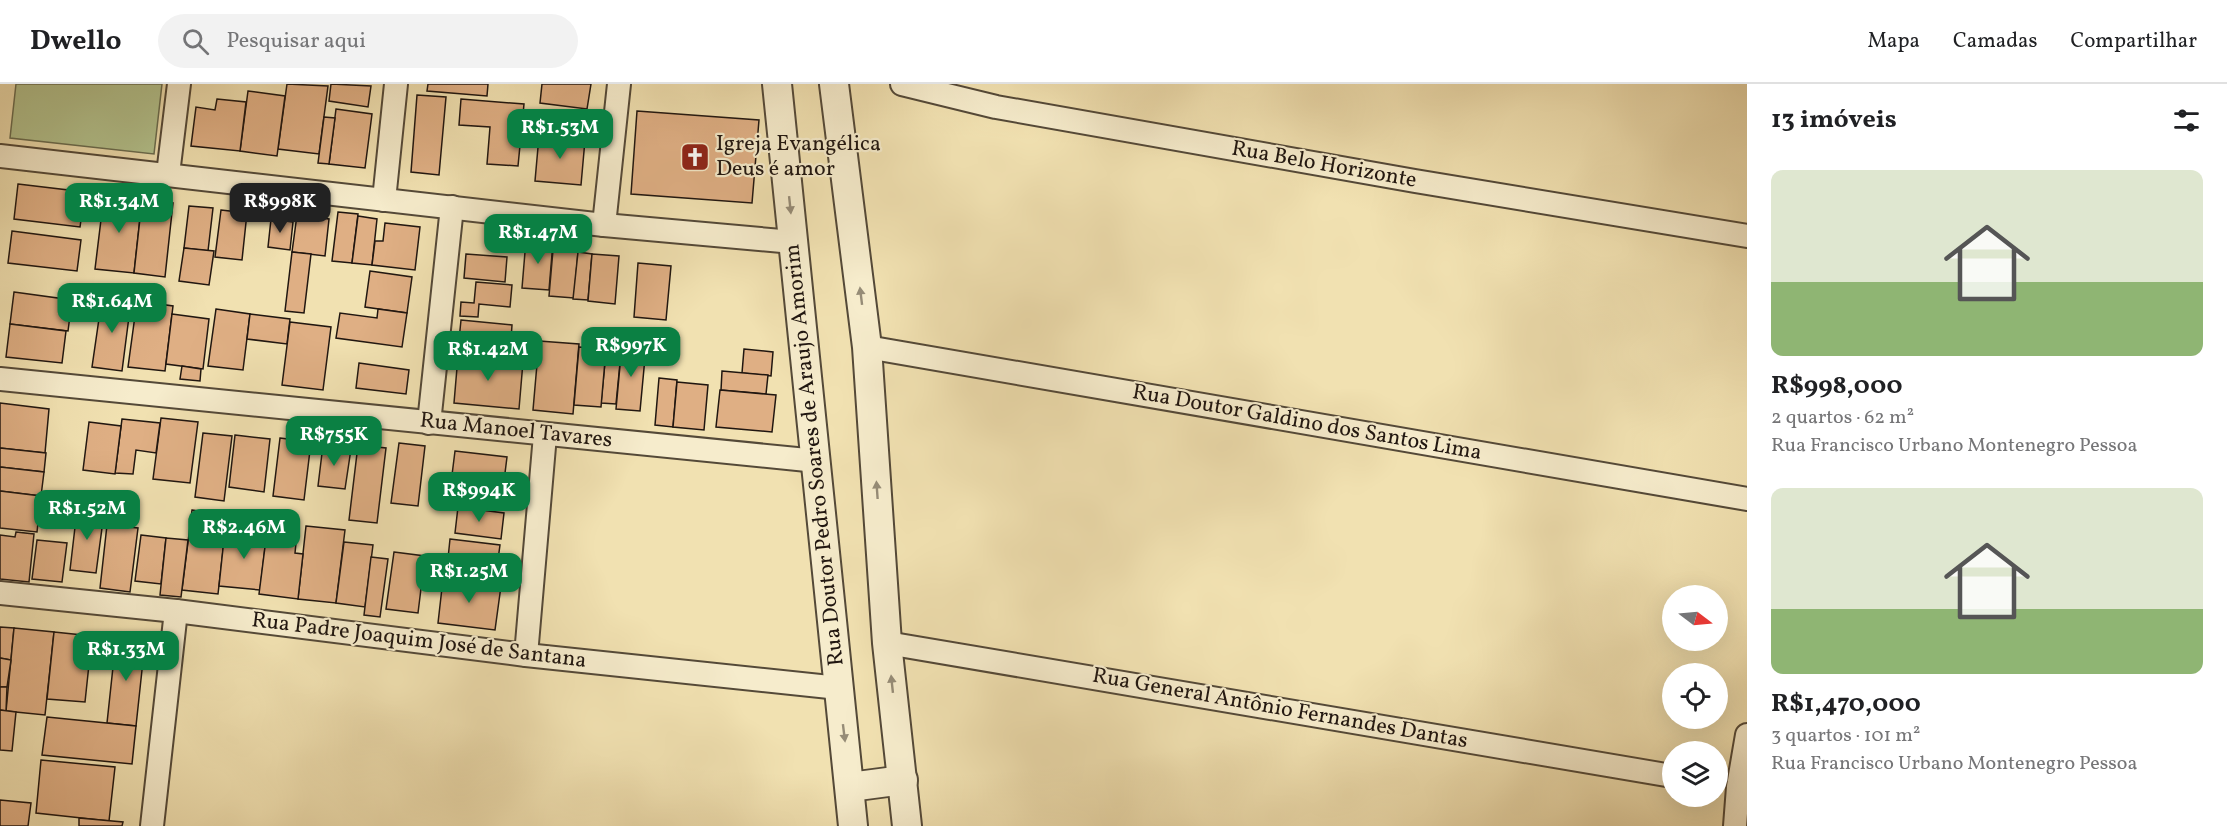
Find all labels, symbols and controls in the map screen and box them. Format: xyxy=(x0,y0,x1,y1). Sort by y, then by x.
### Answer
search box xyxy=(158,14,578,68)
text: Dwello xyxy=(30,22,122,61)
icon: search xyxy=(179,25,212,58)
text: Pesquisar aqui xyxy=(227,26,366,57)
text: Mapa xyxy=(1867,27,1920,56)
text: Camadas xyxy=(1953,27,2037,56)
text: Compartilhar xyxy=(2070,27,2197,56)
text: 13 imóveis xyxy=(1771,102,1897,138)
icon: filters xyxy=(2170,104,2203,137)
pin: R$1.53M xyxy=(505,109,615,160)
text: R$1.53M xyxy=(521,114,599,142)
place label: Igreja Evangélica Deus é amor xyxy=(716,129,881,185)
street label: Rua Belo Horizonte xyxy=(1229,133,1419,197)
church icon: Igreja Evangélica Deus é amor xyxy=(679,141,711,173)
pin: R$1.34M xyxy=(64,183,174,234)
pin: R$998K xyxy=(231,183,329,234)
text: R$1.34M xyxy=(79,188,159,216)
text: R$998K xyxy=(244,188,316,216)
one-way arrow xyxy=(785,195,795,214)
icon: home xyxy=(1933,209,2041,317)
pin: R$1.47M xyxy=(483,214,593,265)
text: R$1.47M xyxy=(498,219,578,247)
street label: Rua Doutor Pedro Soares de Araujo Amorim xyxy=(777,242,853,668)
pin: R$1.64M xyxy=(57,283,167,334)
one-way arrow xyxy=(856,286,865,305)
text: R$1.64M xyxy=(71,288,153,316)
pin: R$997K xyxy=(582,327,680,378)
pin: R$1.42M xyxy=(433,331,543,382)
text: R$997K xyxy=(595,332,667,360)
text: R$1.42M xyxy=(448,336,528,364)
text: R$998,000 xyxy=(1771,368,1902,404)
street label: Rua Doutor Galdino dos Santos Lima xyxy=(1130,377,1484,469)
text: 2 quartos · 62 m² xyxy=(1771,404,1914,432)
street label: Rua Manoel Tavares xyxy=(418,405,614,457)
pin: R$755K xyxy=(285,416,383,467)
text: R$755K xyxy=(300,421,368,449)
text: Rua Francisco Urbano Montenegro Pessoa xyxy=(1771,432,2137,460)
pin: R$994K xyxy=(430,472,528,523)
text: R$994K xyxy=(442,477,516,505)
one-way arrow xyxy=(872,480,882,499)
pin: R$1.52M xyxy=(32,490,142,541)
text: R$1.52M xyxy=(48,495,126,523)
pin: R$2.46M xyxy=(189,509,299,560)
text: R$2.46M xyxy=(202,514,286,542)
icon: home xyxy=(1933,527,2041,635)
pin: R$1.25M xyxy=(414,553,524,604)
text: R$1.25M xyxy=(430,558,508,586)
north arrow xyxy=(1662,585,1728,651)
map controls xyxy=(1662,585,1728,807)
street label: Rua Padre Joaquim José de Santana xyxy=(250,605,588,677)
pin: R$1.33M xyxy=(71,631,181,682)
text: R$1.33M xyxy=(87,636,165,664)
street label: Rua General Antônio Fernandes Dantas xyxy=(1090,661,1470,757)
button: locate xyxy=(1662,663,1728,729)
one-way arrow xyxy=(887,675,897,694)
text: R$1,470,000 xyxy=(1771,686,1921,722)
text: 3 quartos · 101 m² xyxy=(1771,722,1920,750)
one-way arrow xyxy=(839,724,849,743)
button: layers xyxy=(1662,741,1728,807)
text: Rua Francisco Urbano Montenegro Pessoa xyxy=(1771,750,2137,778)

